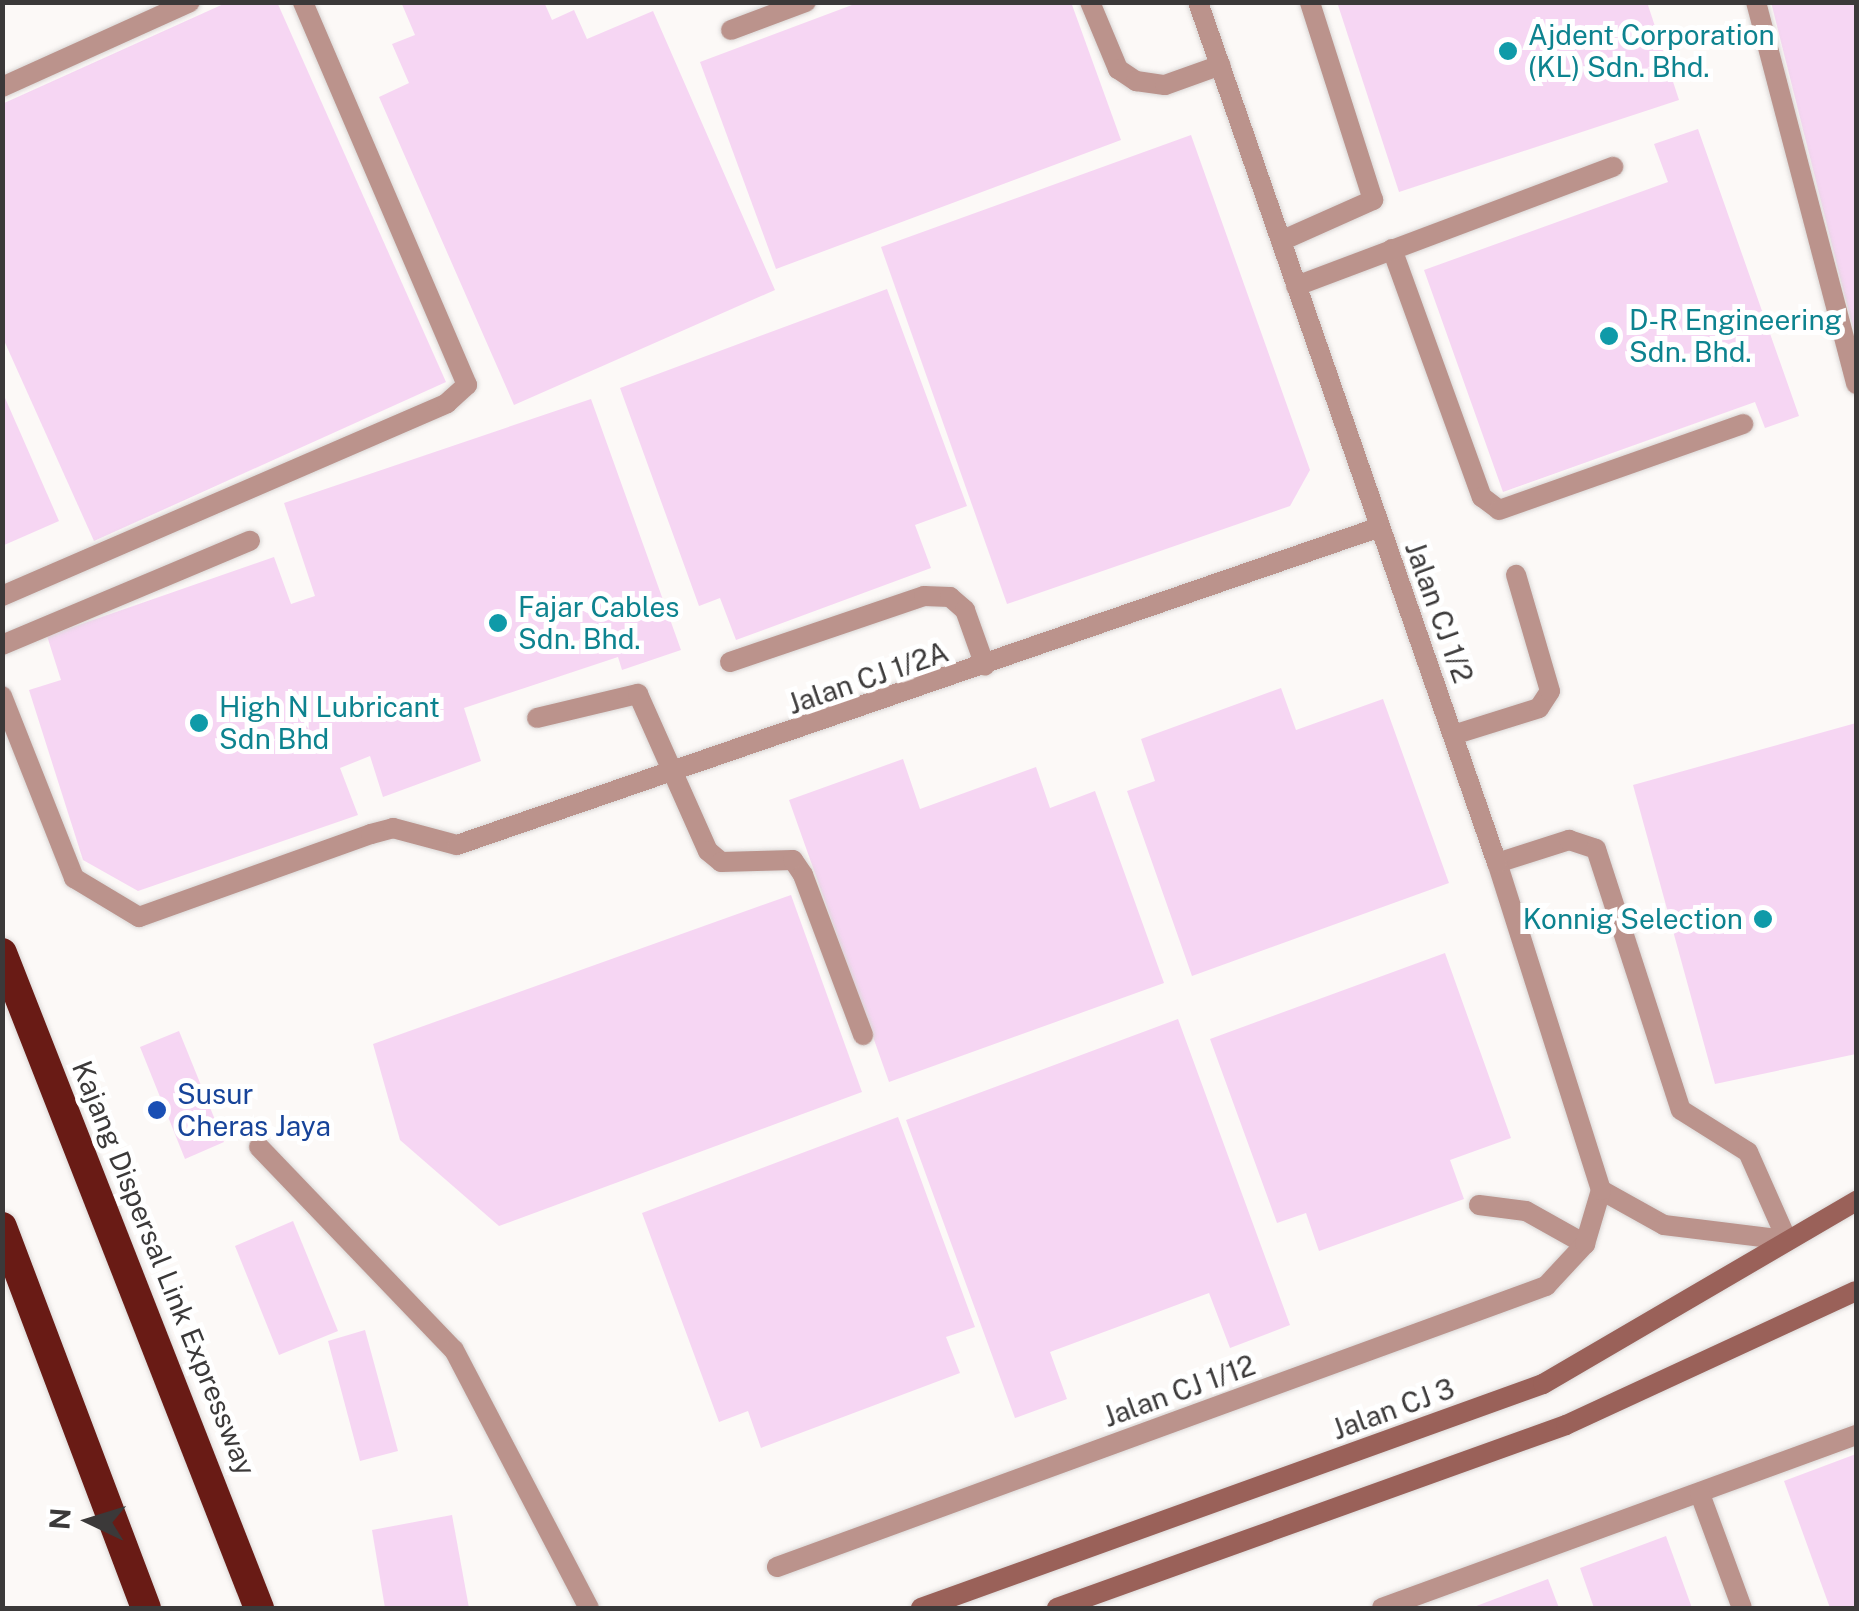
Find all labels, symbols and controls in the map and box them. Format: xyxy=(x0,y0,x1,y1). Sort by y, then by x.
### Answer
place label: Ajdent Corporation (KL) Sdn. Bhd. xyxy=(1528,18,1775,84)
marker: Ajdent Corporation (KL) Sdn. Bhd. xyxy=(1497,40,1519,62)
place label: D-R Engineering Sdn. Bhd. xyxy=(1629,303,1842,369)
marker: D-R Engineering Sdn. Bhd. xyxy=(1598,325,1620,347)
street label: Jalan CJ 1/2 xyxy=(1398,537,1480,687)
place label: Fajar Cables Sdn. Bhd. xyxy=(518,590,679,656)
marker: Fajar Cables Sdn. Bhd. xyxy=(487,612,509,634)
street label: Jalan CJ 1/2A xyxy=(783,635,953,721)
place label: High N Lubricant Sdn Bhd xyxy=(219,690,440,756)
marker: High N Lubricant Sdn Bhd xyxy=(188,712,210,734)
place label: Konnig Selection xyxy=(1523,902,1743,936)
marker: Konnig Selection xyxy=(1752,908,1774,930)
street label: Kajang Dispersal Link Expressway xyxy=(65,1056,263,1480)
place label: Susur Cheras Jaya xyxy=(177,1077,331,1143)
marker: Susur Cheras Jaya xyxy=(146,1099,168,1121)
street label: Jalan CJ 1/12 xyxy=(1098,1348,1260,1434)
street label: Jalan CJ 3 xyxy=(1327,1371,1459,1447)
north arrow xyxy=(40,1471,140,1571)
text: N xyxy=(42,1507,77,1531)

